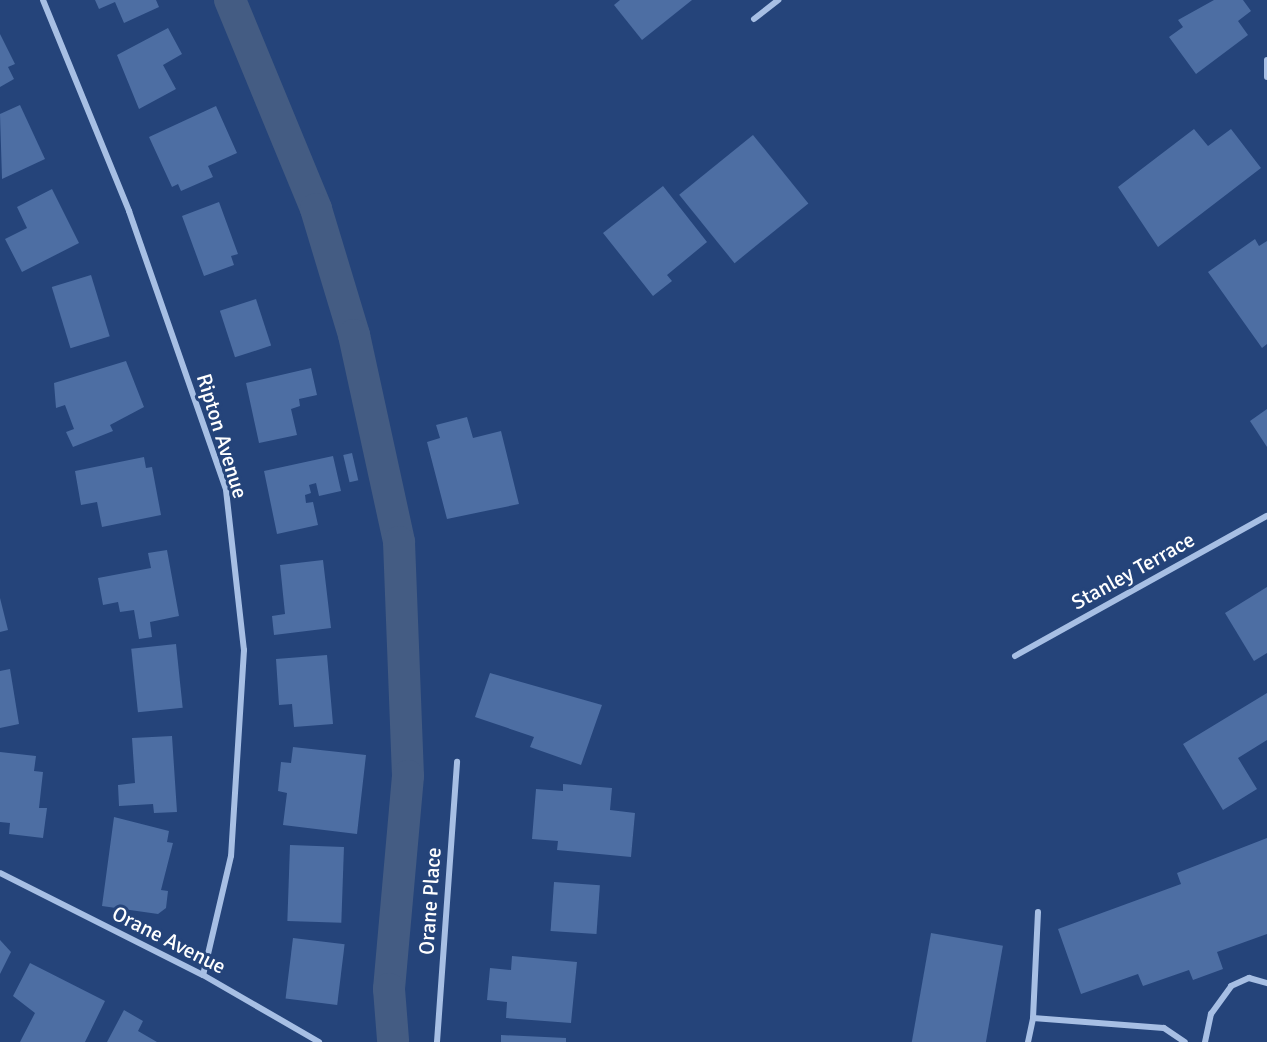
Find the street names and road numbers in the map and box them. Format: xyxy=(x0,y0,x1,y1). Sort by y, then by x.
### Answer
street label: Ripton Avenue xyxy=(191,371,253,501)
street label: Stanley Terrace xyxy=(1067,527,1199,615)
street label: Orane Place xyxy=(414,846,446,956)
street label: Orane Avenue xyxy=(108,901,230,979)

